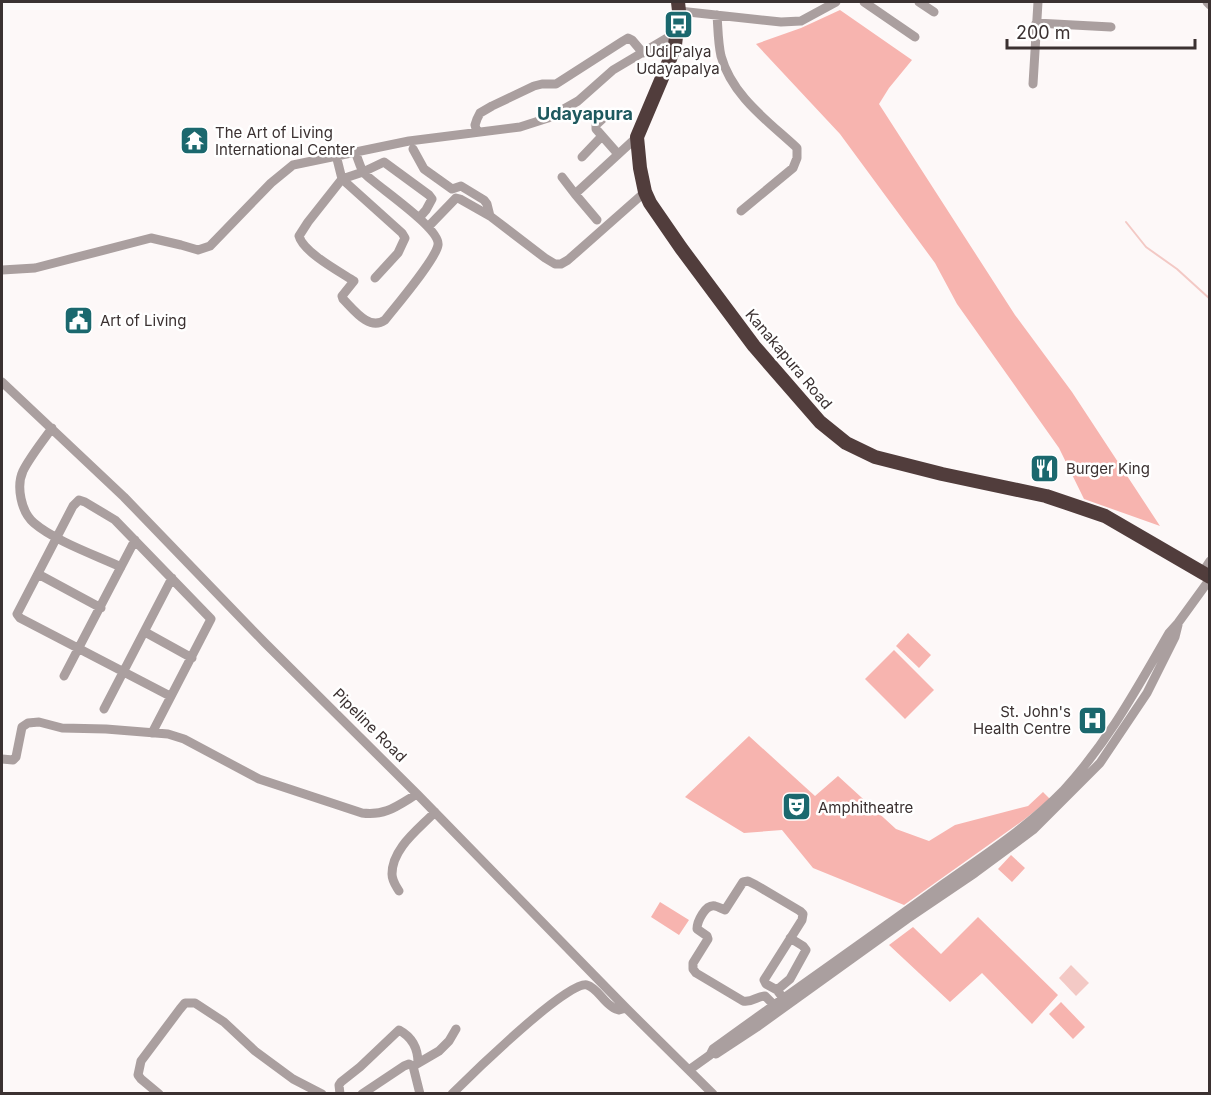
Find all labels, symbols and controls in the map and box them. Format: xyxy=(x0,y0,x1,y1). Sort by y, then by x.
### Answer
bus stop icon: Udi Palya Udayapalya xyxy=(662,8,694,40)
scale bar xyxy=(1007,12,1194,50)
text: 200 m xyxy=(1016,22,1071,43)
place label: Udi Palya Udayapalya xyxy=(636,42,720,78)
district label: Udayapura xyxy=(537,103,633,124)
place label: The Art of Living International Center xyxy=(215,123,355,159)
temple icon: The Art of Living International Center xyxy=(178,125,210,157)
public building icon: Art of Living xyxy=(63,304,95,336)
street label: Kanakapura Road xyxy=(742,305,836,413)
place label: Art of Living xyxy=(100,311,186,330)
restaurant icon: Burger King xyxy=(1029,452,1061,484)
place label: Burger King xyxy=(1066,459,1150,478)
street label: Pipeline Road xyxy=(329,684,411,766)
place label: St. John's Health Centre xyxy=(973,702,1071,738)
hospital icon: St. John's Health Centre xyxy=(1076,704,1108,736)
theatre icon: Amphitheatre xyxy=(781,791,813,823)
place label: Amphitheatre xyxy=(818,798,913,817)

